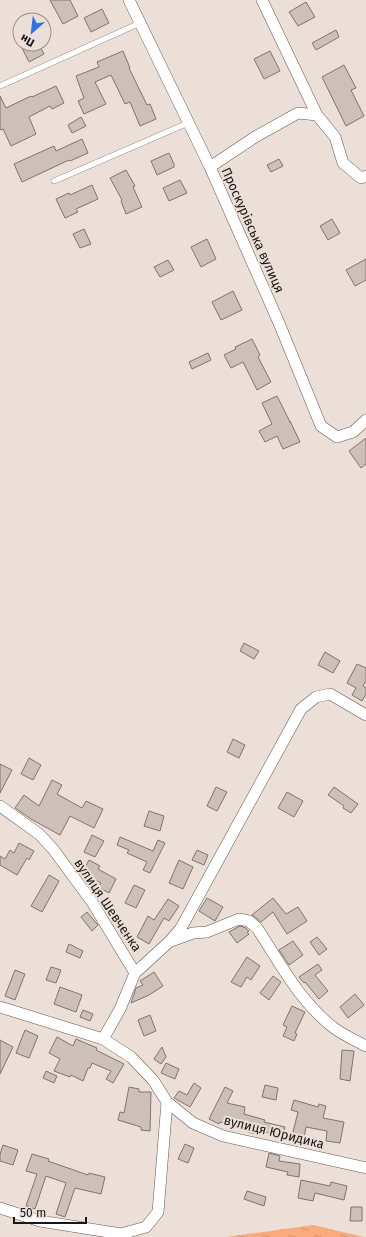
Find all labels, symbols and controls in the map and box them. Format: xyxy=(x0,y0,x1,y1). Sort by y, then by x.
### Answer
north arrow xyxy=(12,12,52,52)
text: Пн xyxy=(18,31,37,49)
street label: Проскурівська вулиця xyxy=(219,165,287,295)
street label: вулиця Шевченка xyxy=(71,856,145,954)
street label: вулиця Юридика xyxy=(222,1112,326,1152)
scale bar xyxy=(14,1199,86,1225)
text: 50 m xyxy=(20,1206,46,1220)

